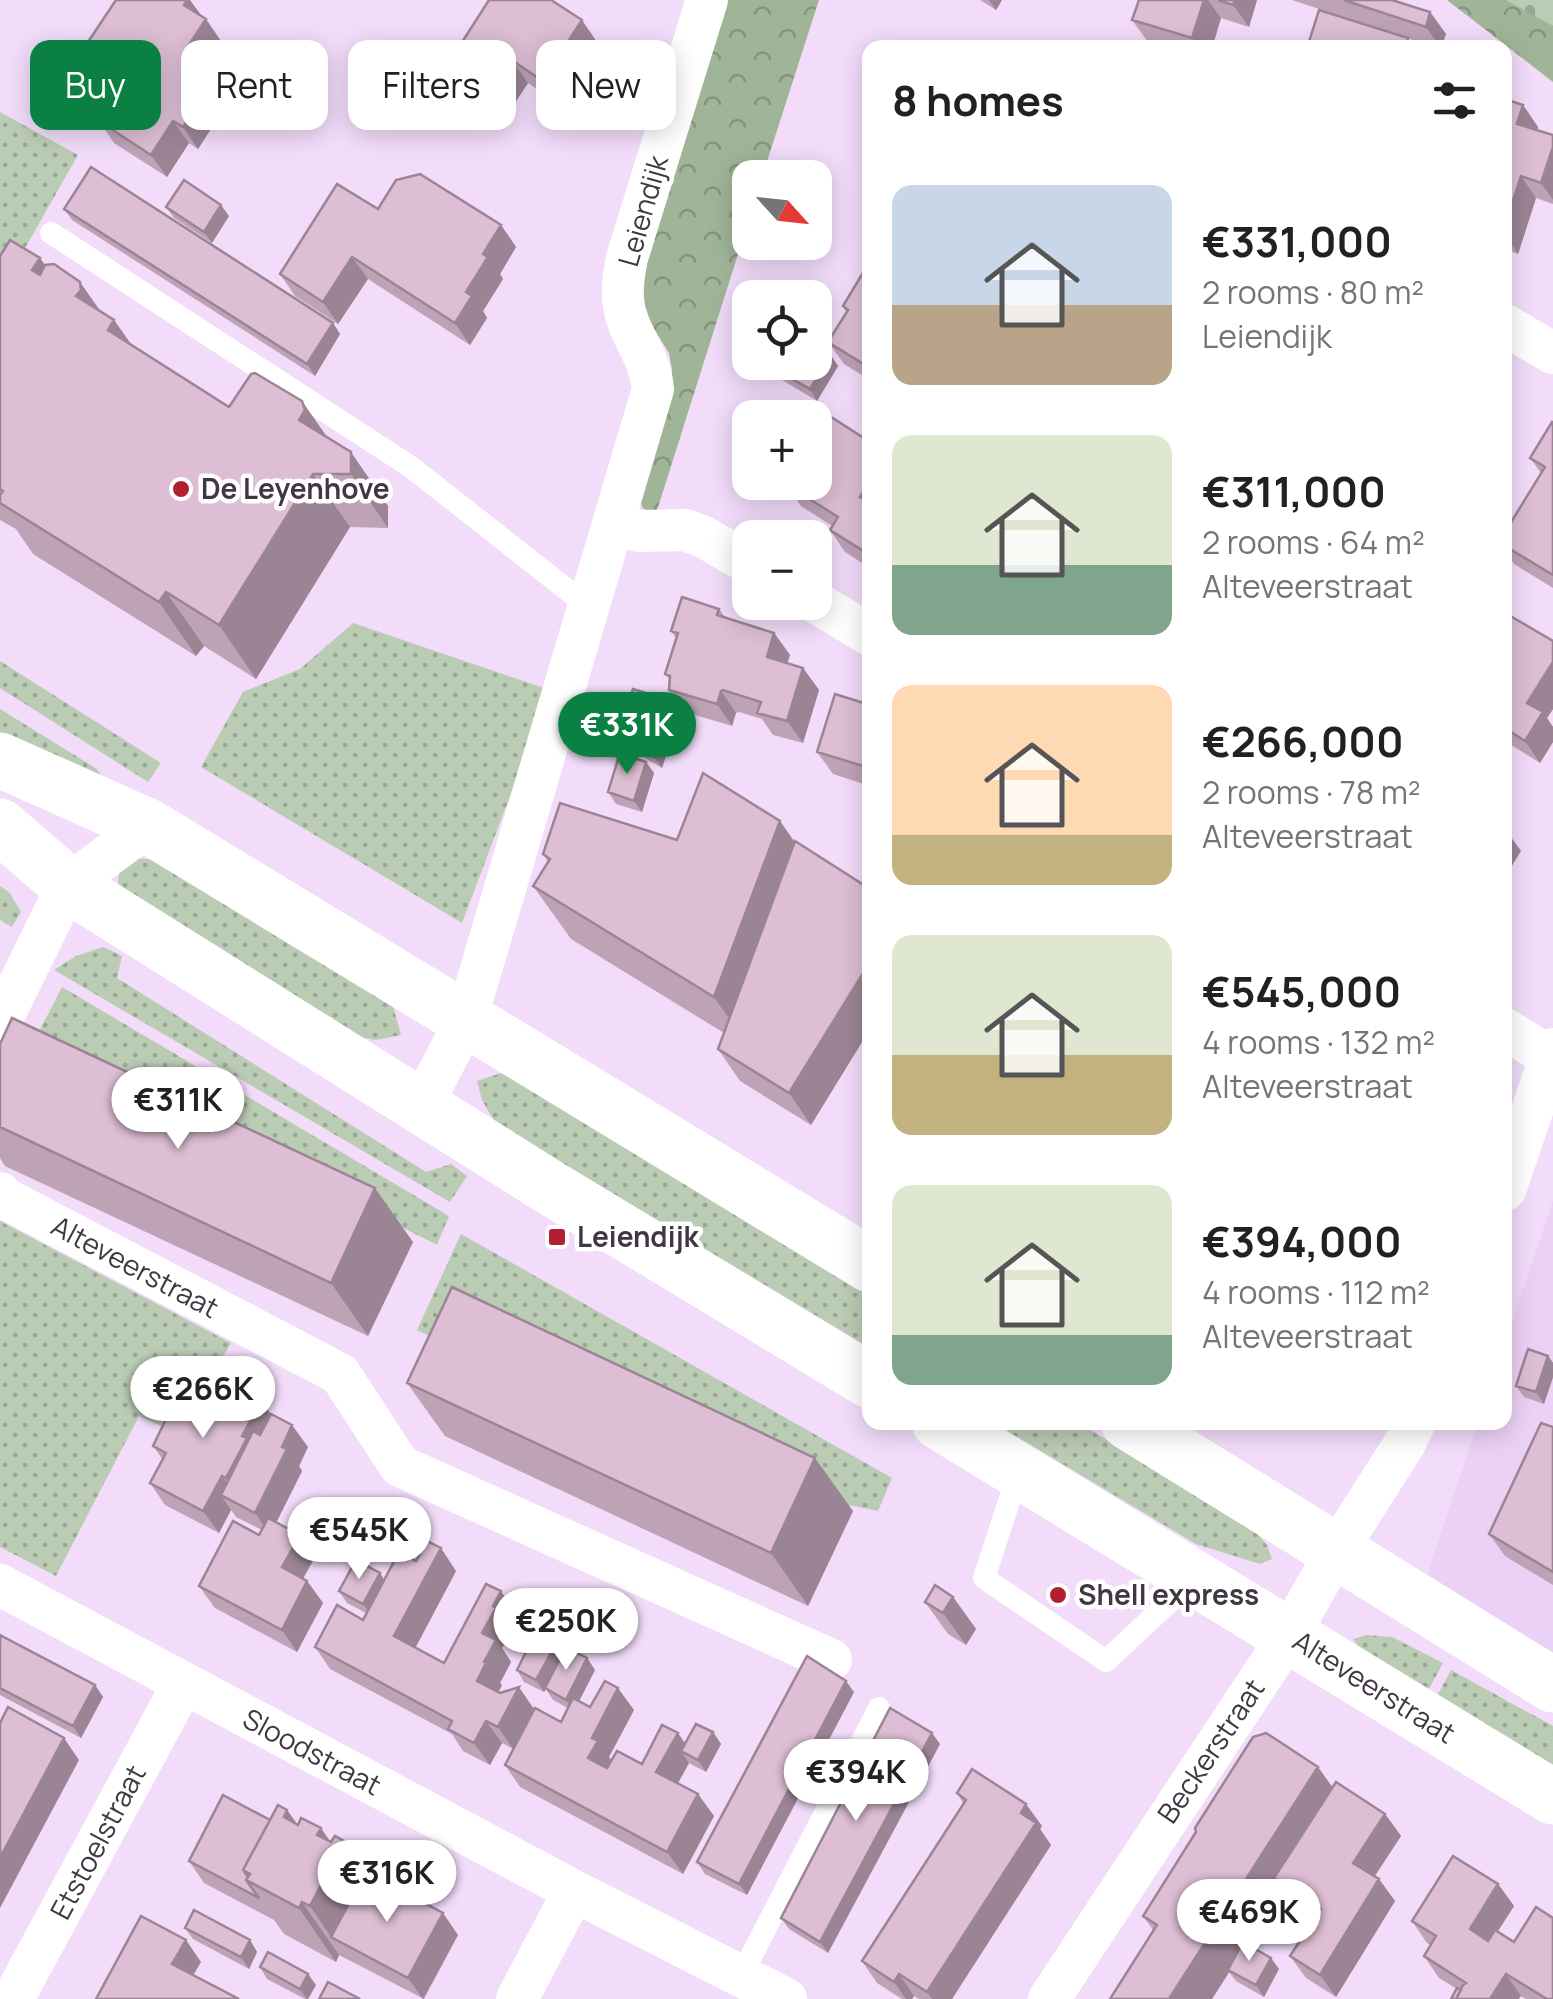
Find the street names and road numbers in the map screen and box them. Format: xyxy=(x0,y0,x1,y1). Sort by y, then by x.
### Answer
street label: Leiendijk xyxy=(608,150,676,271)
street label: Alteveerstraat xyxy=(45,1206,226,1326)
street label: Alteveerstraat xyxy=(1286,1621,1463,1751)
street label: Beckerstraat xyxy=(1148,1671,1272,1830)
street label: Sloodstraat xyxy=(237,1699,388,1803)
street label: Etstoelstraat xyxy=(40,1758,154,1925)

